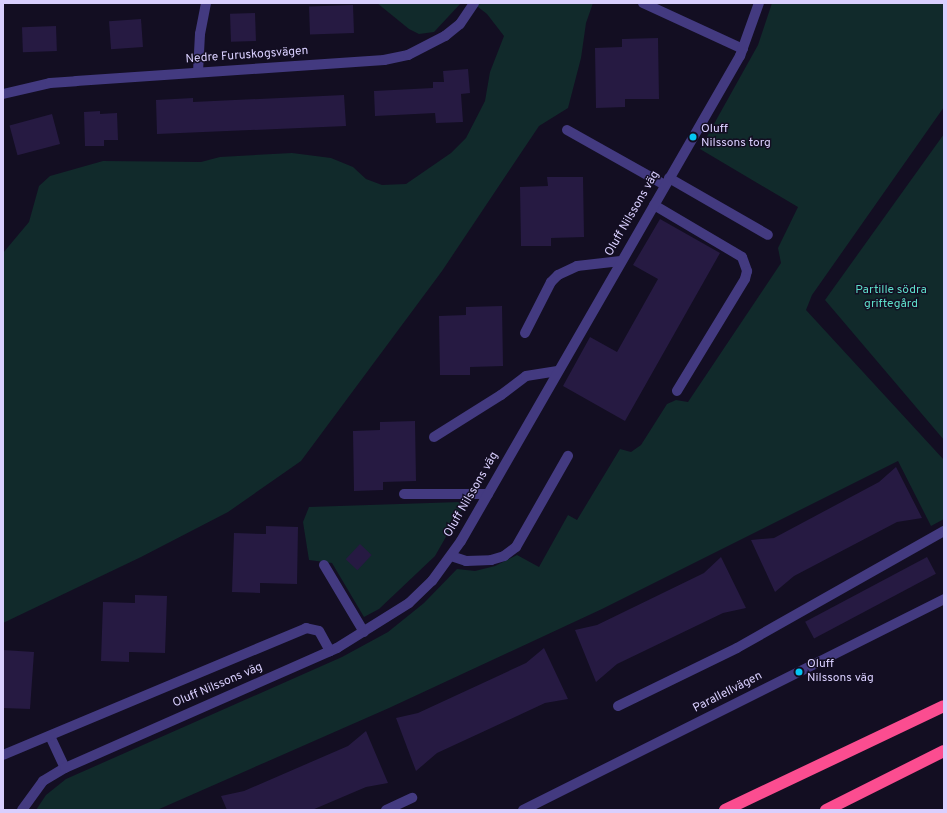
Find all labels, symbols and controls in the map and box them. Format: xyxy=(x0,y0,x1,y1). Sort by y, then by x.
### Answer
street label: Nedre Furuskogsvägen xyxy=(185,45,309,67)
place label: Oluff Nilssons torg xyxy=(701,123,771,151)
marker: Oluff Nilssons torg xyxy=(688,132,698,142)
street label: Oluff Nilssons väg xyxy=(603,169,663,259)
park label: Partille södra griftegård xyxy=(855,284,927,312)
street label: Oluff Nilssons väg xyxy=(442,450,502,540)
place label: Oluff Nilssons väg xyxy=(807,658,874,686)
street label: Oluff Nilssons väg xyxy=(171,661,265,711)
marker: Oluff Nilssons väg xyxy=(794,667,804,677)
street label: Parallellvägen xyxy=(691,669,765,717)

